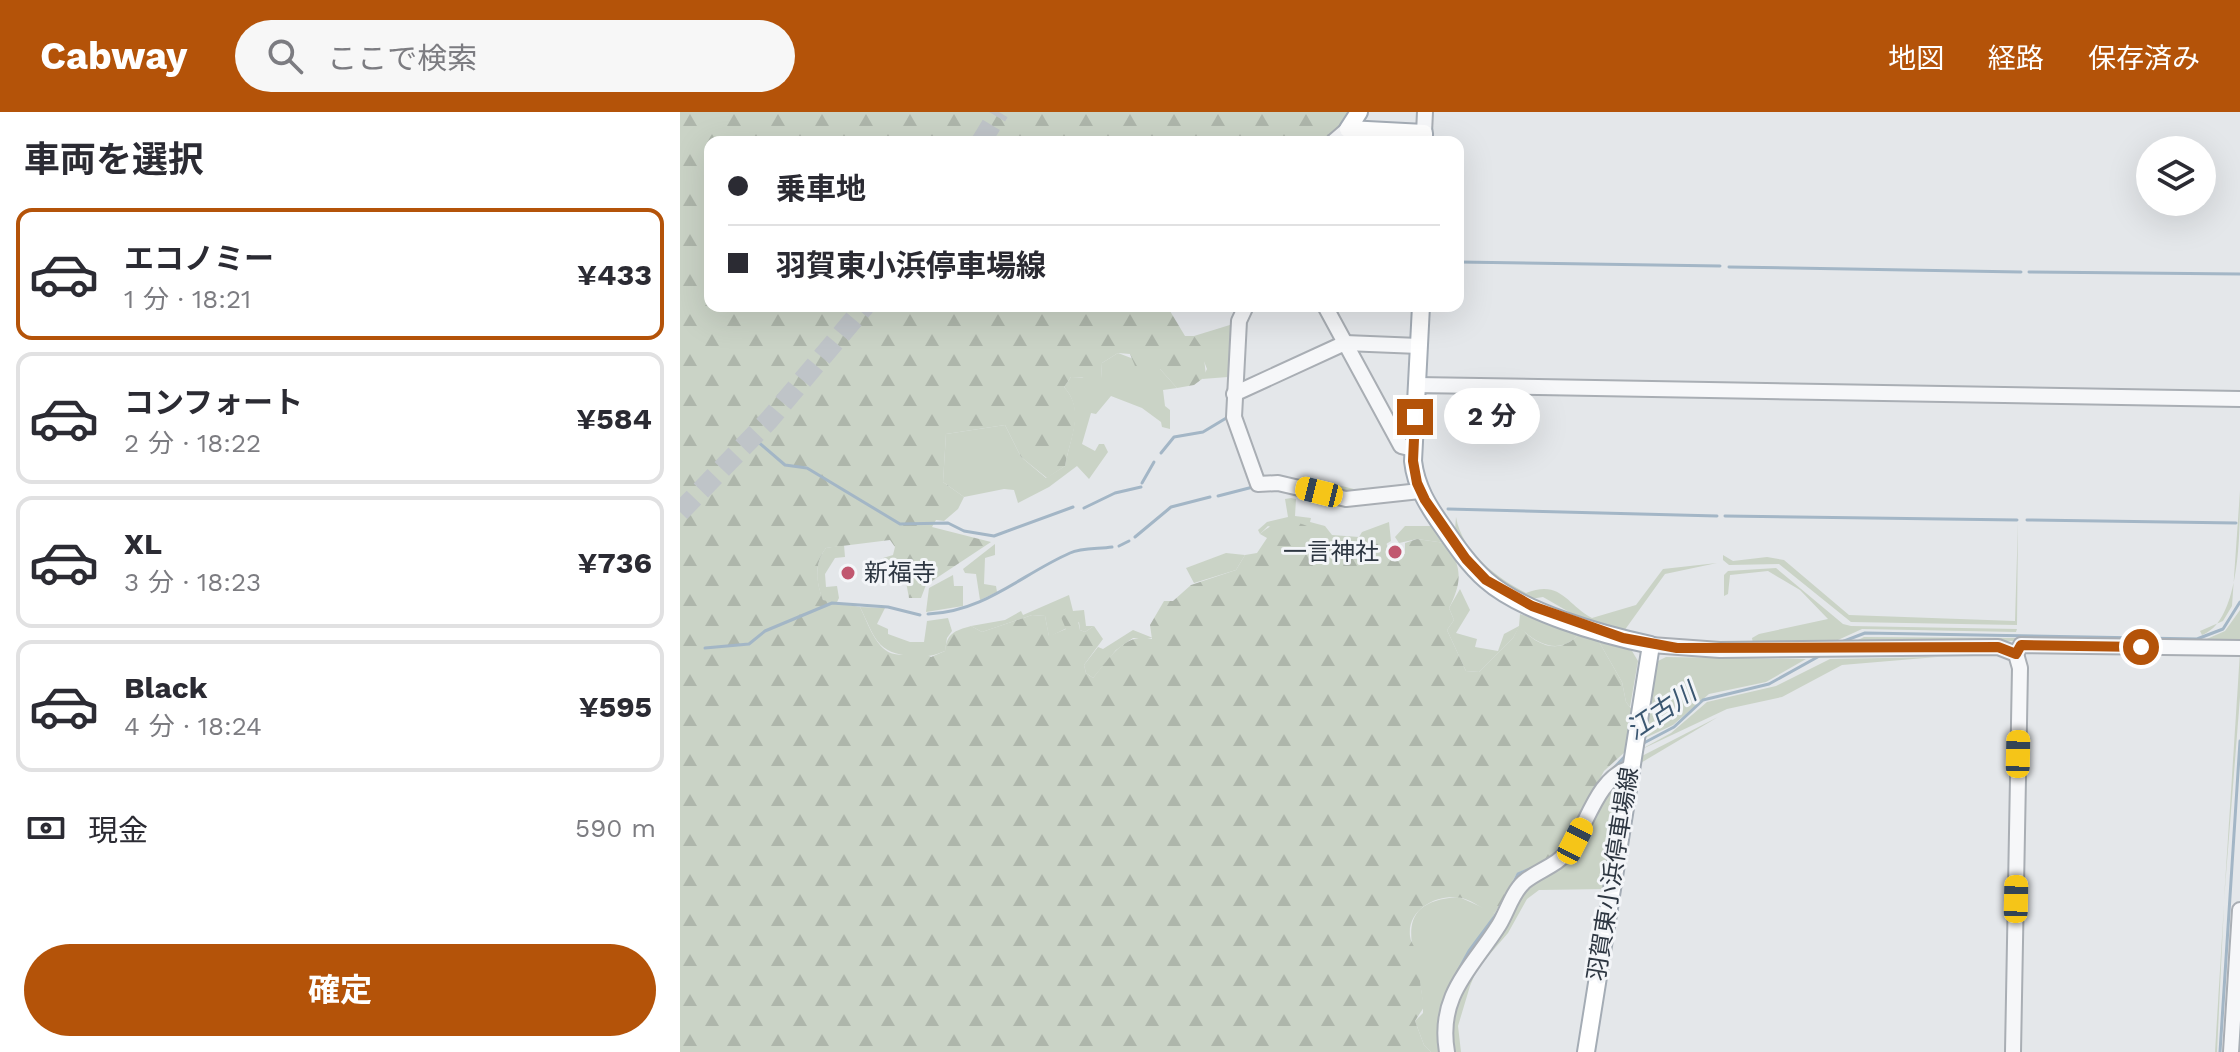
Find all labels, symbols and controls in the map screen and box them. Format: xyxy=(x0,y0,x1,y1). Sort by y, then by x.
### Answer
search box xyxy=(235,20,795,92)
text: Cabway xyxy=(40,34,187,78)
icon: search xyxy=(263,34,307,78)
text: ここで検索 xyxy=(327,41,477,76)
text: 地図 xyxy=(1888,42,1944,75)
text: 経路 xyxy=(1988,42,2044,75)
text: 保存済み xyxy=(2088,42,2200,75)
map controls xyxy=(2136,136,2216,216)
button: layers xyxy=(2136,136,2216,216)
text: 車両を選択 xyxy=(24,139,204,181)
text: 乗車地 xyxy=(776,171,866,206)
icon: car xyxy=(28,238,100,310)
text: エコノミー xyxy=(124,241,274,276)
text: 羽賀東小浜停車場線 xyxy=(776,248,1046,283)
text: ¥433 xyxy=(577,257,652,292)
text: 1 分 · 18:21 xyxy=(124,284,251,314)
icon: car xyxy=(28,382,100,454)
text: コンフォート xyxy=(124,385,303,420)
callout: 2 分 xyxy=(1443,389,1539,445)
route end xyxy=(1397,399,1433,435)
text: ¥584 xyxy=(576,401,652,436)
text: 2 分 xyxy=(1468,401,1516,431)
text: 2 分 · 18:22 xyxy=(124,428,261,458)
car xyxy=(1293,475,1345,509)
icon: car xyxy=(28,526,100,598)
text: XL xyxy=(124,526,162,561)
place label: 一言神社 xyxy=(1283,538,1379,566)
marker: 一言神社 xyxy=(1386,543,1404,561)
text: ¥736 xyxy=(578,545,652,580)
place label: 新福寺 xyxy=(864,559,936,587)
marker: 新福寺 xyxy=(839,564,857,582)
text: 3 分 · 18:23 xyxy=(124,567,261,597)
route start xyxy=(2123,629,2159,665)
icon: car xyxy=(28,670,100,742)
text: Black xyxy=(124,670,208,705)
water label: 江古川 xyxy=(1620,675,1704,745)
text: ¥595 xyxy=(579,689,652,724)
text: 4 分 · 18:24 xyxy=(124,711,262,741)
car xyxy=(2006,730,2030,778)
street label: 羽賀東小浜停車場線 xyxy=(1582,765,1644,983)
icon: cash xyxy=(24,806,68,850)
text: 現金 xyxy=(88,813,148,848)
text: 590 m xyxy=(575,813,656,843)
car xyxy=(1553,814,1597,868)
car xyxy=(2004,875,2028,923)
button: 確定 xyxy=(24,944,656,1036)

